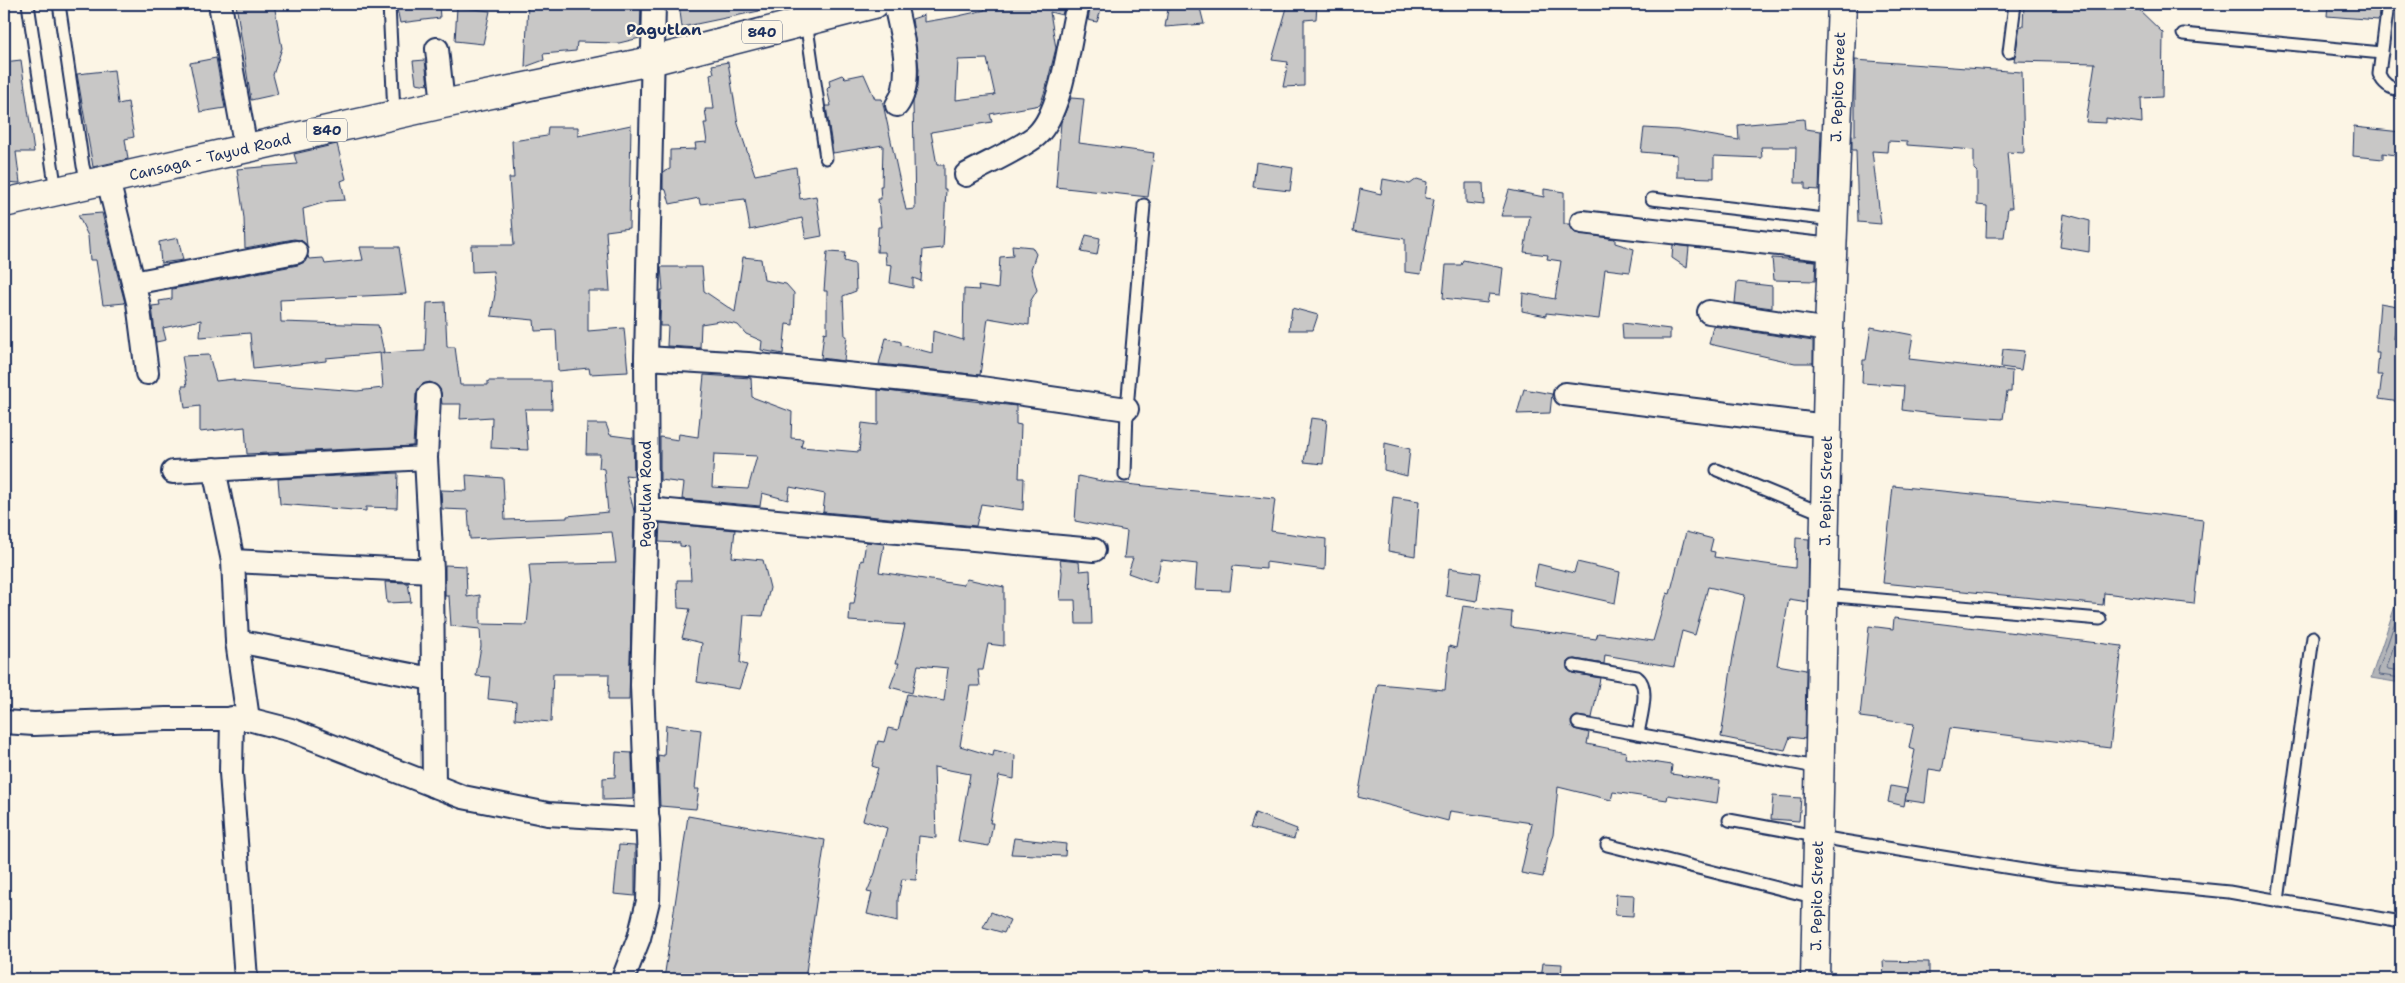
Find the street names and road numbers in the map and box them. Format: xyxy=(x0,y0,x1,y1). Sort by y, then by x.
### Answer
road number: 840 xyxy=(742,21,782,44)
street label: J. Pepito Street xyxy=(1826,31,1850,143)
road number: 840 xyxy=(307,118,347,142)
street label: Cansaga - Tayud Road xyxy=(127,129,293,185)
street label: J. Pepito Street xyxy=(1815,436,1837,546)
street label: Pagutlan Road xyxy=(636,440,656,547)
street label: J. Pepito Street xyxy=(1806,841,1828,951)

